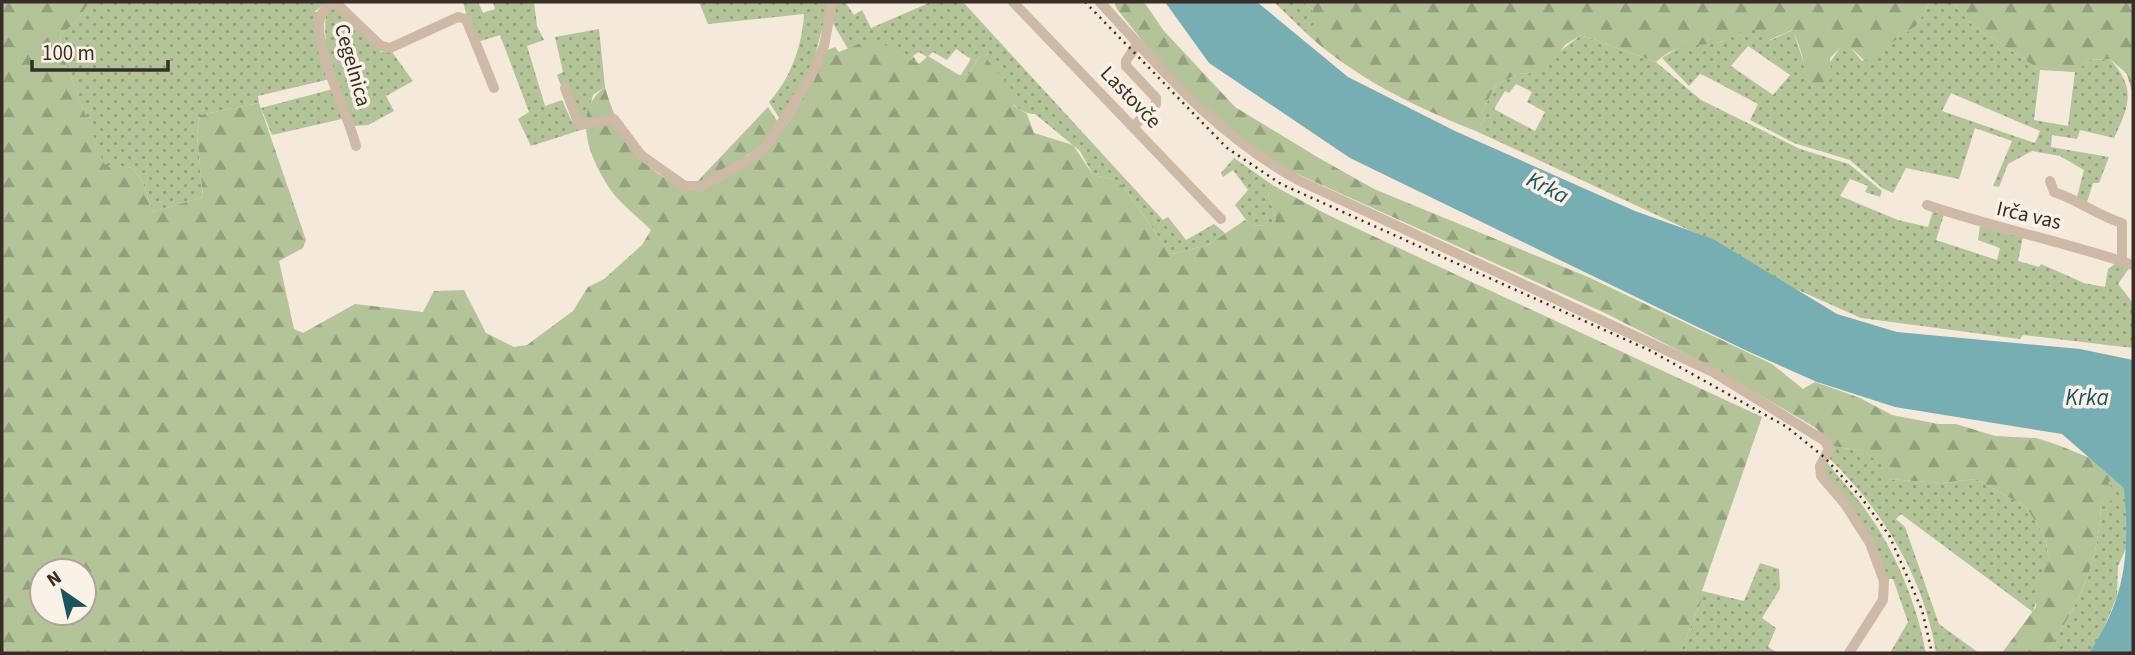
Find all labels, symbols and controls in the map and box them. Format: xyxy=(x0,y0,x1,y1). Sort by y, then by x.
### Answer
street label: Cegelnica xyxy=(327,20,379,110)
scale bar xyxy=(32,28,168,72)
text: 100 m xyxy=(42,38,95,68)
street label: Lastovče xyxy=(1094,59,1168,135)
water label: Krka xyxy=(1521,163,1575,212)
street label: Irča vas xyxy=(1994,193,2064,237)
water label: Krka xyxy=(2065,381,2109,414)
north arrow xyxy=(28,557,98,627)
text: N xyxy=(42,564,67,594)

